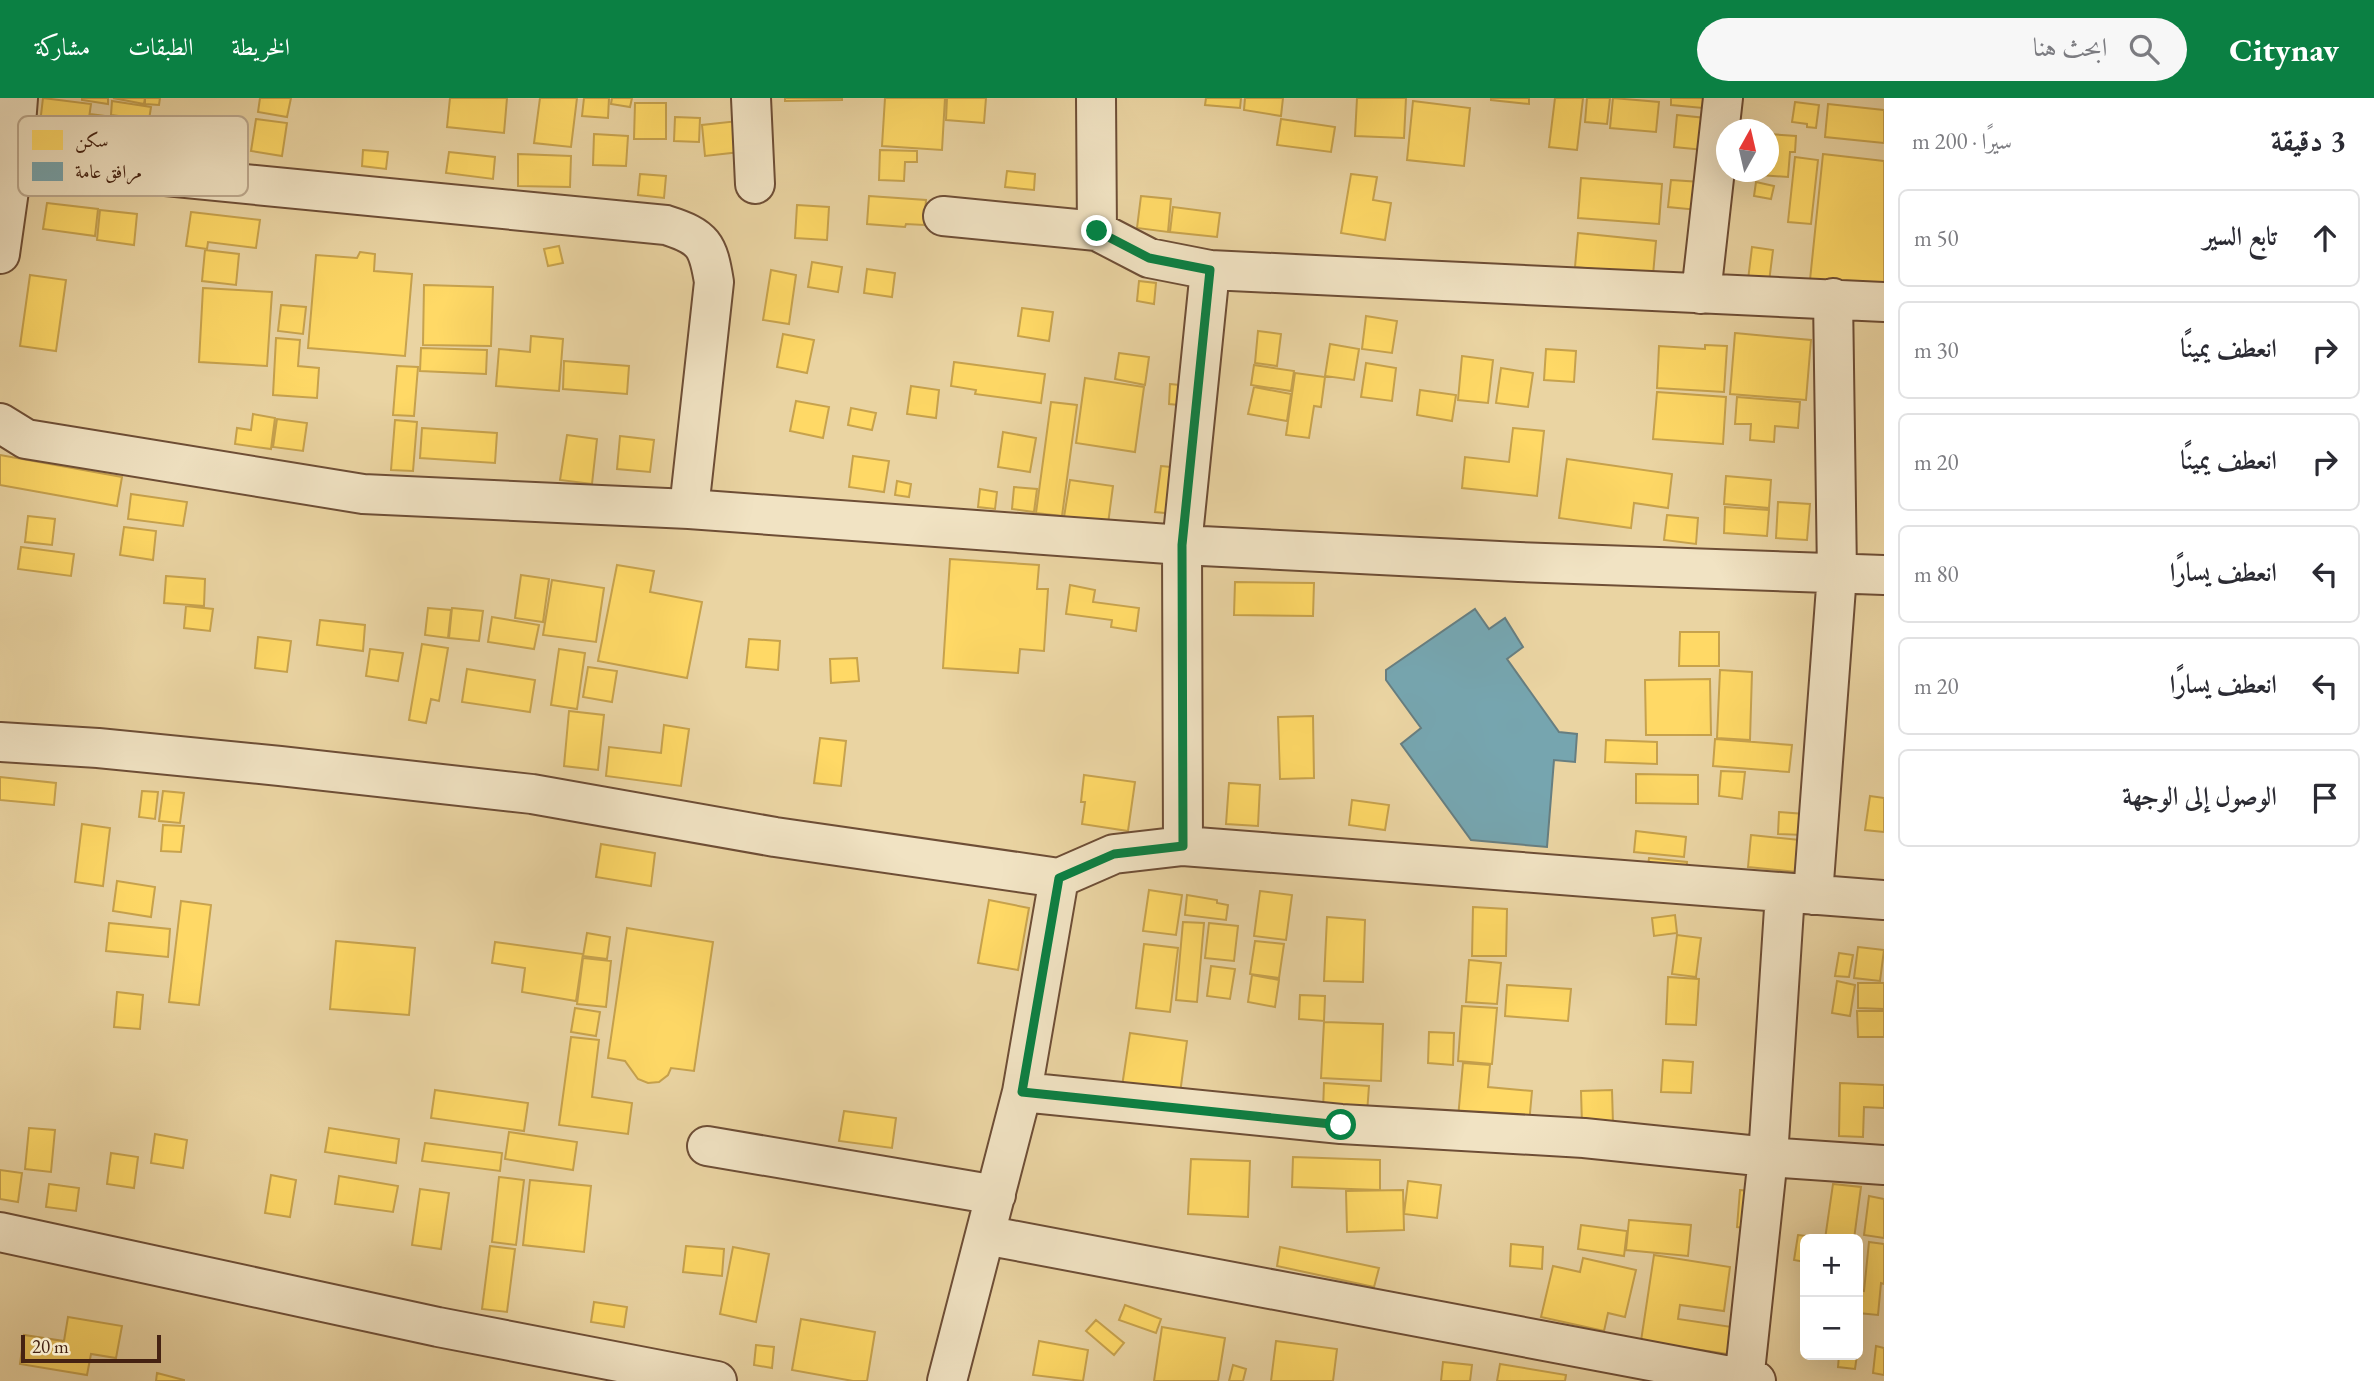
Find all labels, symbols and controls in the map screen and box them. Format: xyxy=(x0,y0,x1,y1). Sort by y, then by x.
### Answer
search box xyxy=(1697,18,2187,81)
text: Citynav xyxy=(2229,28,2339,71)
text: ابحث هنا xyxy=(2033,30,2107,64)
icon: search xyxy=(2125,30,2163,68)
text: مشاركة xyxy=(35,31,90,62)
text: الطبقات xyxy=(128,31,194,62)
text: الخريطة xyxy=(232,31,290,62)
legend xyxy=(18,116,248,196)
north arrow xyxy=(1716,119,1779,182)
text: 3 دقيقة xyxy=(2271,121,2346,160)
text: سيرًا · 200 m xyxy=(1912,126,2012,156)
text: سكن xyxy=(75,128,109,154)
text: مرافق عامة xyxy=(75,159,142,185)
route end xyxy=(1081,215,1112,246)
text: تابع السير xyxy=(2203,219,2277,253)
icon: ahead xyxy=(2306,219,2344,257)
text: 50 m xyxy=(1914,223,1959,253)
text: انعطف يمينًا xyxy=(2180,331,2277,365)
icon: right xyxy=(2306,331,2344,369)
text: 30 m xyxy=(1914,335,1959,365)
text: انعطف يمينًا xyxy=(2180,443,2277,477)
icon: right xyxy=(2306,443,2344,481)
text: 20 m xyxy=(1914,447,1959,477)
text: انعطف يسارًا xyxy=(2170,555,2277,589)
icon: left xyxy=(2306,555,2344,593)
text: 80 m xyxy=(1914,559,1959,589)
text: انعطف يسارًا xyxy=(2170,667,2277,701)
icon: left xyxy=(2306,667,2344,705)
text: 20 m xyxy=(1914,671,1959,701)
text: الوصول إلى الوجهة xyxy=(2122,779,2277,813)
icon: arrive xyxy=(2306,779,2344,817)
route start xyxy=(1325,1109,1356,1140)
map controls xyxy=(1800,1234,1863,1360)
button: + xyxy=(1800,1234,1863,1297)
button: − xyxy=(1800,1297,1863,1360)
scale bar xyxy=(21,1332,161,1364)
text: 20 m xyxy=(32,1334,69,1359)

